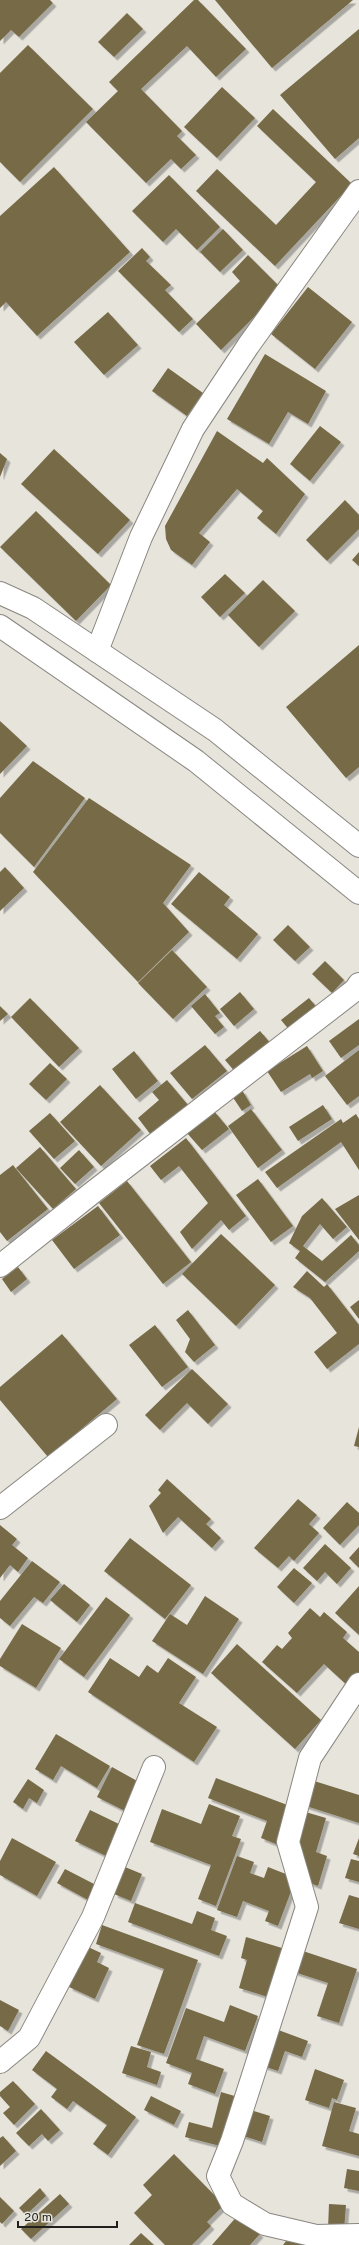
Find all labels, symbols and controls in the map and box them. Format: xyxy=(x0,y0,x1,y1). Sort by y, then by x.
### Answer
scale bar xyxy=(18,2203,117,2229)
text: 20 m xyxy=(24,2210,52,2226)

